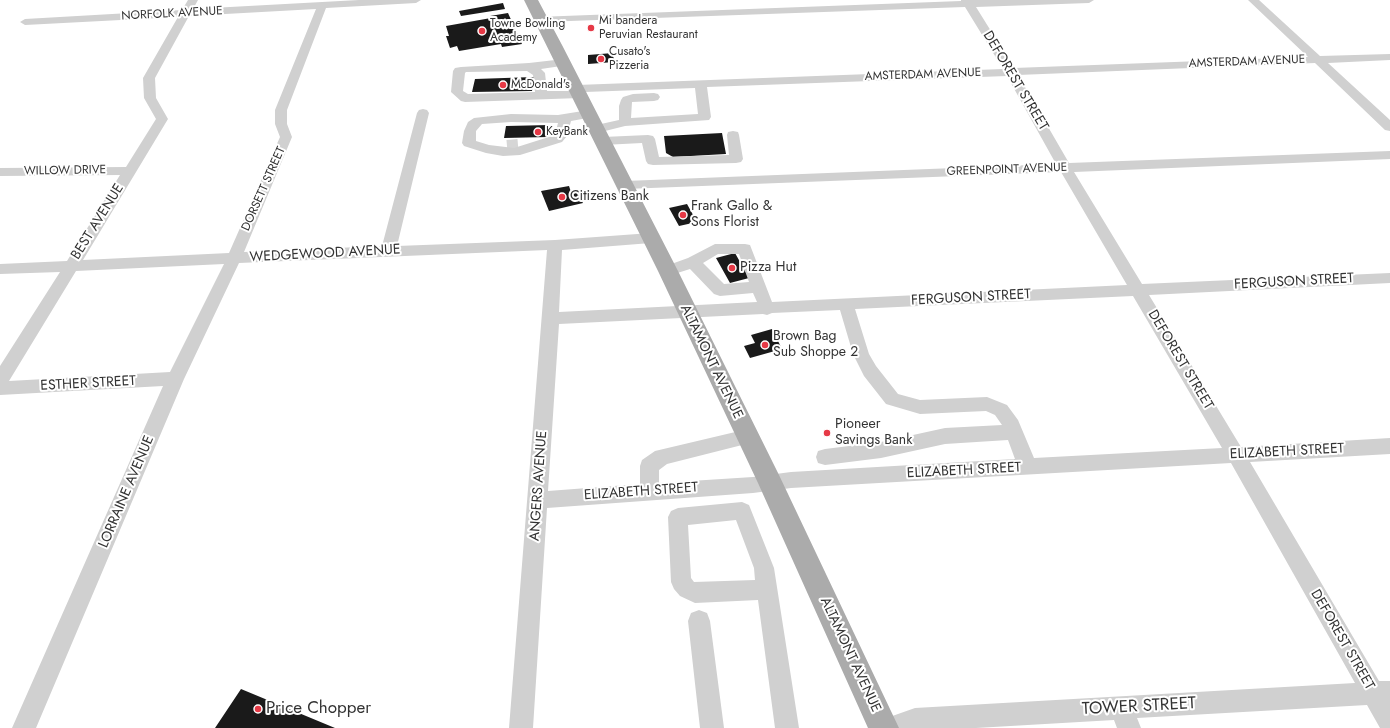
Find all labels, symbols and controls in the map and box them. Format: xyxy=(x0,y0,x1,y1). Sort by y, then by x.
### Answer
street label: NORFOLK AVENUE xyxy=(121,4,223,24)
place label: Mi bandera Peruvian Restaurant xyxy=(599,14,698,42)
place label: Towne Bowling Academy xyxy=(490,17,565,45)
marker: Mi bandera Peruvian Restaurant xyxy=(586,23,596,33)
marker: Towne Bowling Academy xyxy=(477,26,487,36)
street label: DEFOREST STREET xyxy=(979,28,1051,134)
place label: Cusato's Pizzeria xyxy=(609,45,650,73)
street label: AMSTERDAM AVENUE xyxy=(1188,53,1306,71)
marker: Cusato's Pizzeria xyxy=(596,54,606,64)
street label: AMSTERDAM AVENUE xyxy=(864,66,982,84)
place label: McDonald's xyxy=(511,78,570,92)
marker: McDonald's xyxy=(498,80,508,90)
place label: KeyBank xyxy=(546,125,588,139)
marker: KeyBank xyxy=(533,127,543,137)
street label: DORSETT STREET xyxy=(239,145,289,233)
street label: GREENPOINT AVENUE xyxy=(946,161,1068,179)
street label: WILLOW DRIVE xyxy=(24,163,106,179)
street label: BEST AVENUE xyxy=(68,181,128,263)
place label: Citizens Bank xyxy=(570,189,649,205)
marker: Citizens Bank xyxy=(557,192,567,202)
place label: Frank Gallo & Sons Florist xyxy=(691,199,772,232)
marker: Frank Gallo & Sons Florist xyxy=(678,210,688,220)
street label: WEDGEWOOD AVENUE xyxy=(249,242,401,266)
place label: Pizza Hut xyxy=(740,260,796,276)
marker: Pizza Hut xyxy=(727,263,737,273)
street label: FERGUSON STREET xyxy=(1234,270,1354,294)
street label: FERGUSON STREET xyxy=(911,286,1031,310)
street label: ALTAMONT AVENUE xyxy=(676,302,746,422)
street label: DEFOREST STREET xyxy=(1144,307,1216,413)
place label: Brown Bag Sub Shoppe 2 xyxy=(773,329,858,362)
marker: Brown Bag Sub Shoppe 2 xyxy=(760,340,770,350)
street label: ESTHER STREET xyxy=(40,373,136,395)
place label: Pioneer Savings Bank xyxy=(835,417,912,450)
marker: Pioneer Savings Bank xyxy=(822,428,832,438)
street label: ANGERS AVENUE xyxy=(527,430,551,542)
street label: LORRAINE AVENUE xyxy=(96,433,158,551)
street label: ELIZABETH STREET xyxy=(1229,441,1345,463)
street label: ELIZABETH STREET xyxy=(906,460,1022,482)
street label: ELIZABETH STREET xyxy=(583,480,699,504)
street label: DEFOREST STREET xyxy=(1306,587,1378,693)
street label: ALTAMONT AVENUE xyxy=(816,595,884,715)
street label: TOWER STREET xyxy=(1081,694,1197,720)
place label: Price Chopper xyxy=(266,699,371,719)
marker: Price Chopper xyxy=(253,704,263,714)

